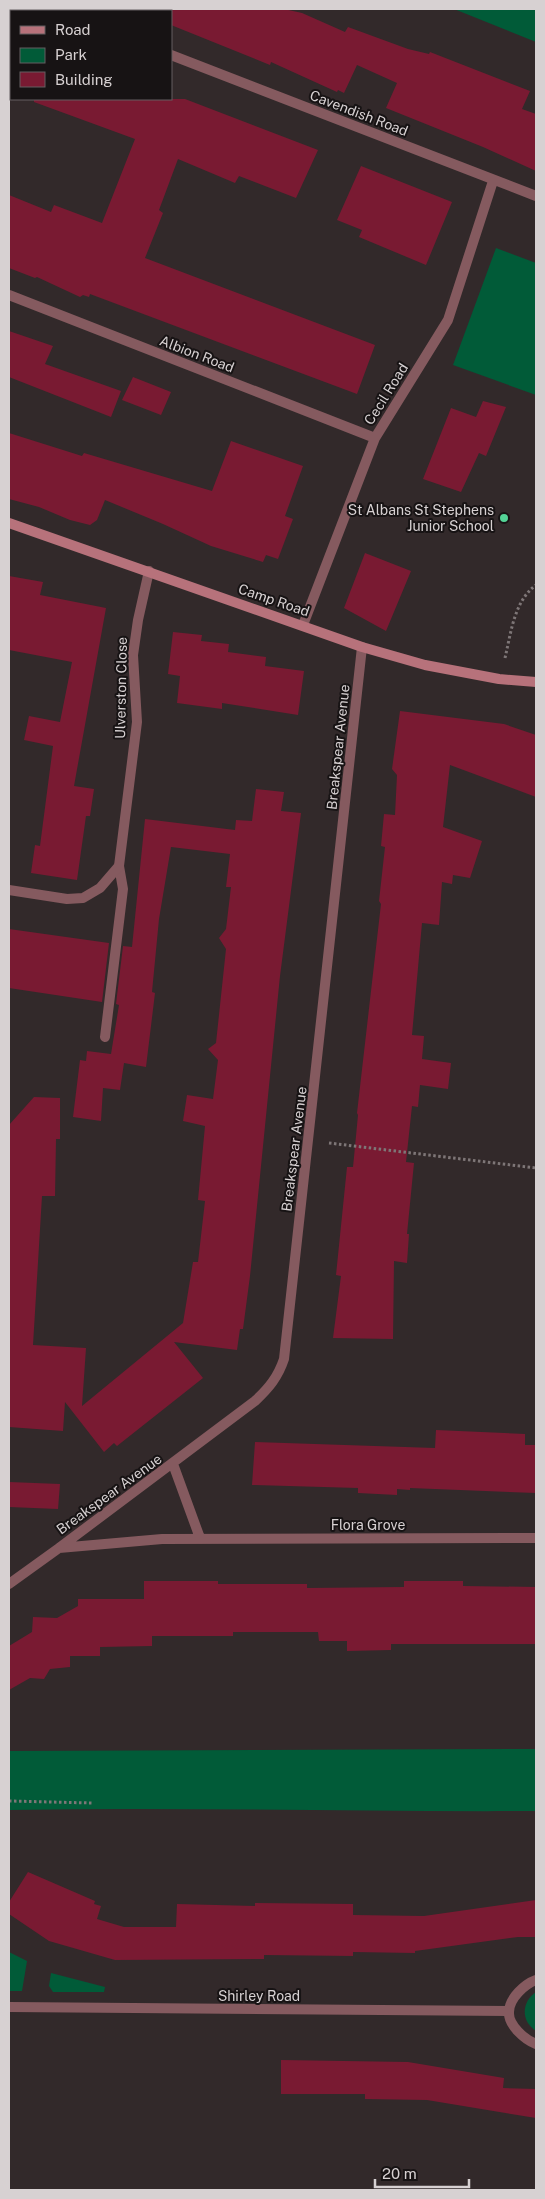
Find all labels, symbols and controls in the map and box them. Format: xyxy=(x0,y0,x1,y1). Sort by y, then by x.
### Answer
legend xyxy=(10,10,172,100)
text: Road xyxy=(55,21,91,38)
text: Park xyxy=(55,46,87,63)
text: Building xyxy=(55,71,113,88)
street label: Cavendish Road xyxy=(308,87,410,139)
street label: Albion Road xyxy=(157,332,237,376)
street label: Cecil Road xyxy=(361,360,411,428)
place label: St Albans St Stephens Junior School xyxy=(348,502,494,534)
marker: St Albans St Stephens Junior School xyxy=(498,512,510,524)
street label: Camp Road xyxy=(236,580,312,620)
street label: Ulverston Close xyxy=(112,637,130,739)
street label: Breakspear Avenue xyxy=(323,683,353,810)
street label: Breakspear Avenue xyxy=(278,1085,310,1212)
street label: Breakspear Avenue xyxy=(53,1450,165,1537)
street label: Flora Grove xyxy=(331,1517,405,1533)
street label: Shirley Road xyxy=(218,1988,300,2004)
scale bar xyxy=(375,2156,469,2188)
text: 20 m xyxy=(382,2165,417,2182)

